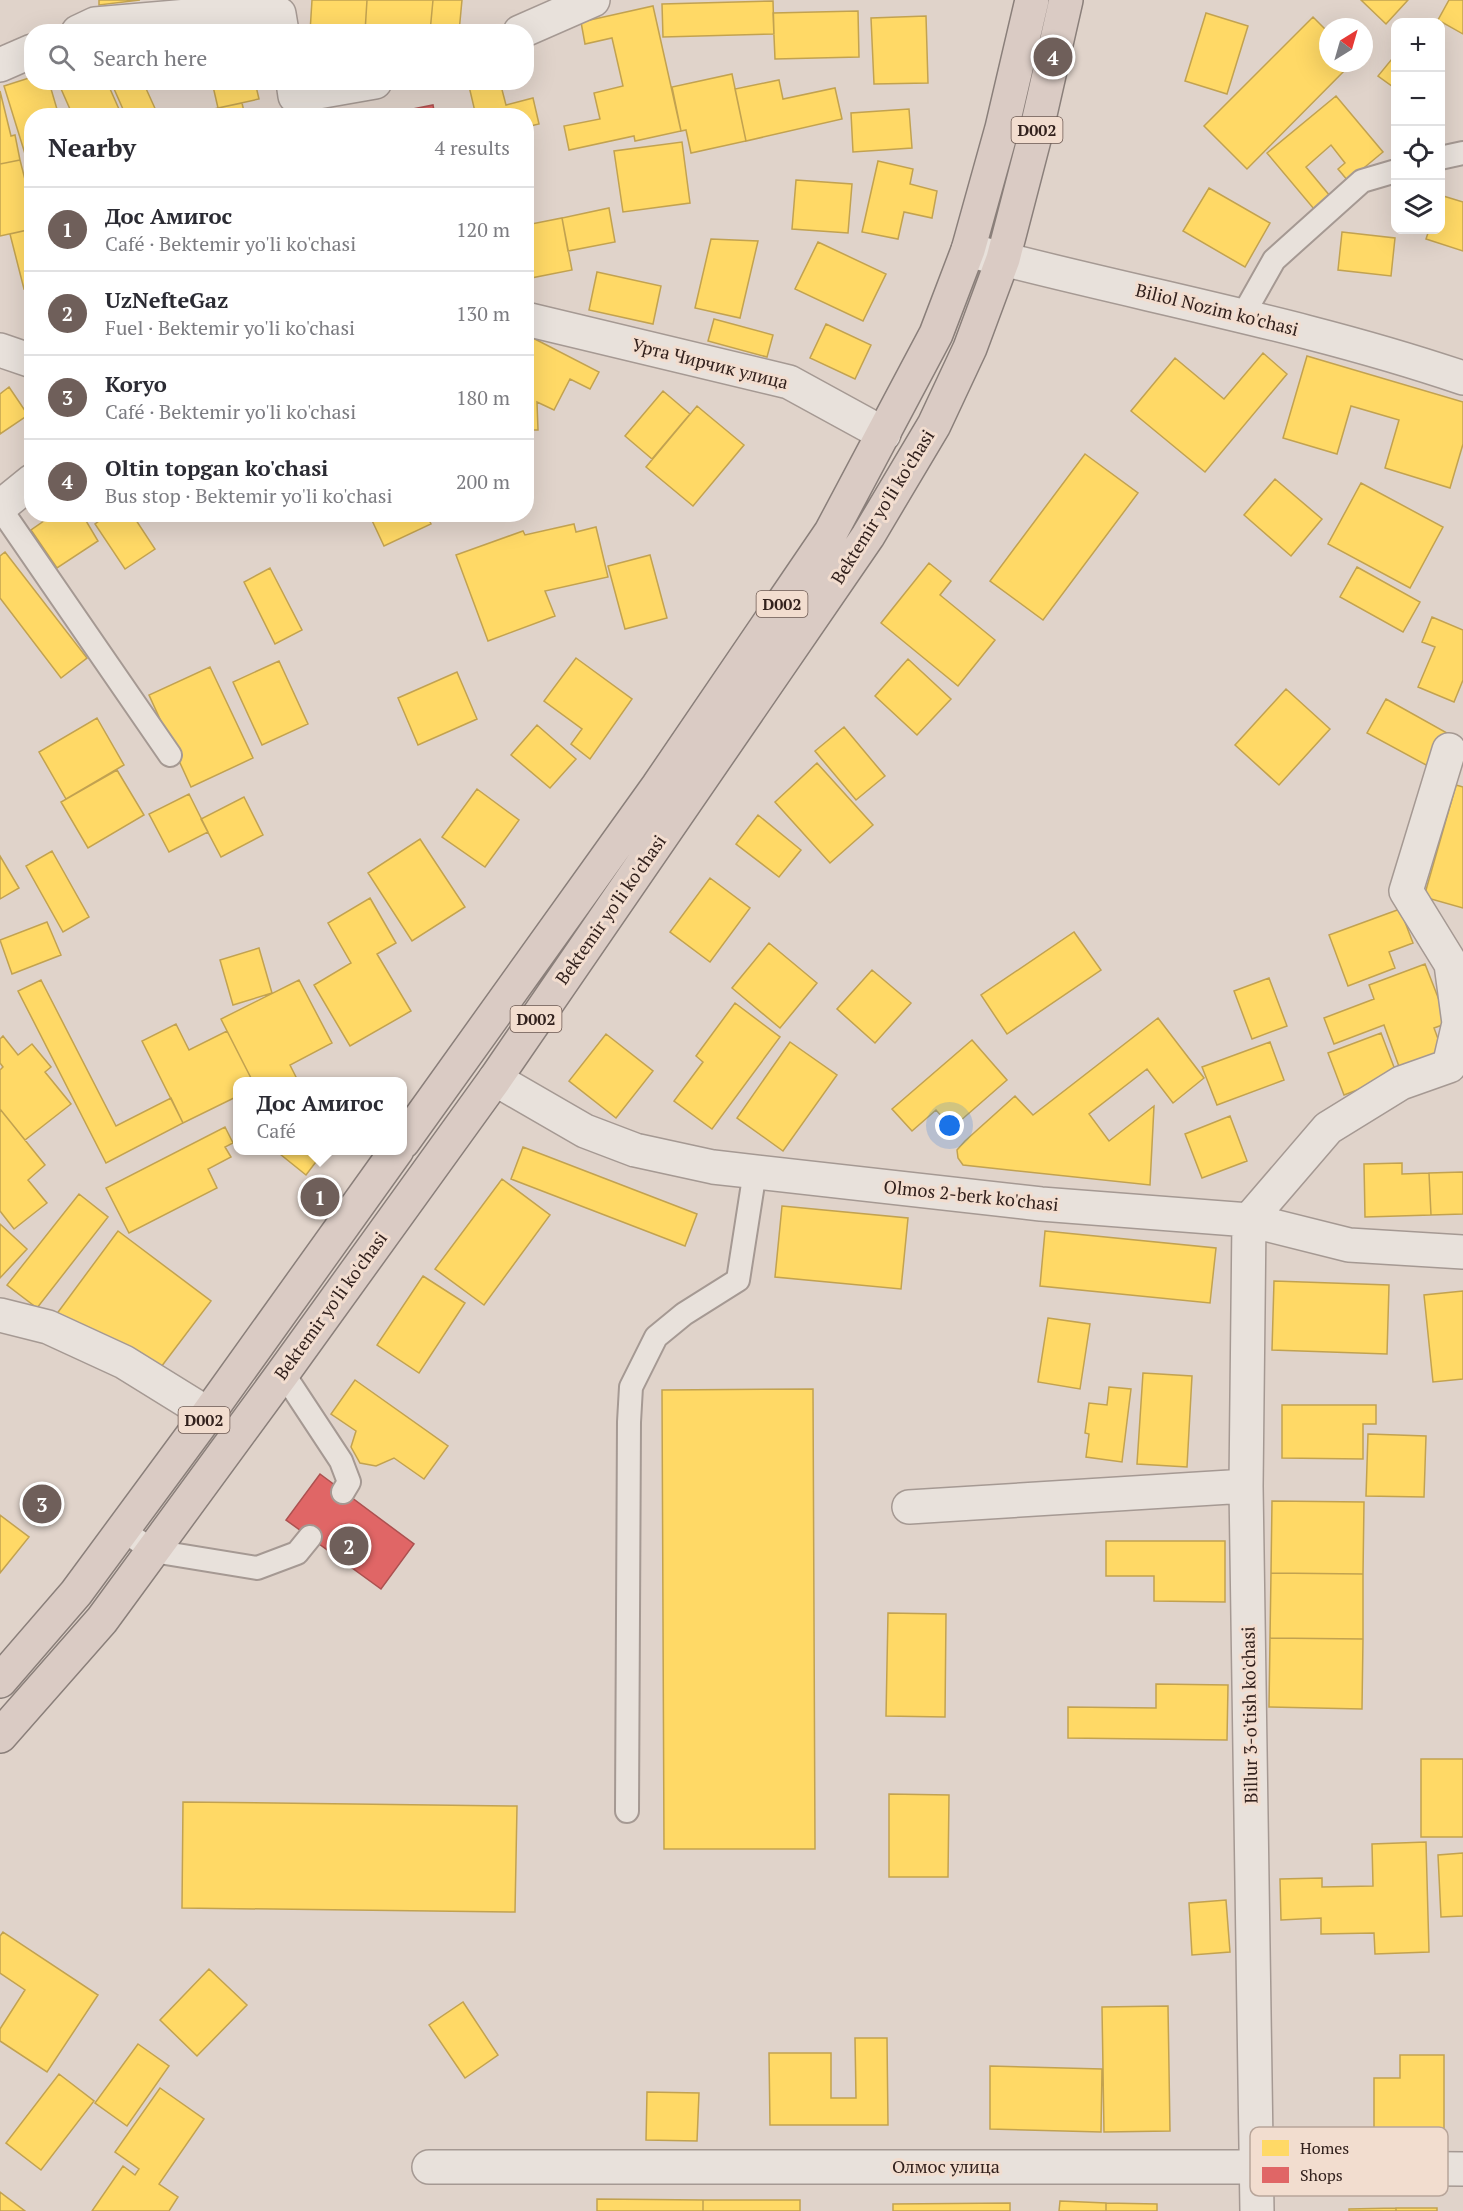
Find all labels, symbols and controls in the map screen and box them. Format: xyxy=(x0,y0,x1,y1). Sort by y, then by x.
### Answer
north arrow xyxy=(1319,18,1373,72)
map controls xyxy=(1391,18,1445,234)
button: + xyxy=(1391,18,1445,72)
search box xyxy=(24,24,534,90)
pin: 4 xyxy=(1034,34,1072,80)
icon: search xyxy=(45,41,78,74)
text: Search here xyxy=(93,43,207,72)
button: − xyxy=(1391,72,1445,126)
road number: D002 xyxy=(1012,117,1062,143)
button: locate xyxy=(1391,126,1445,180)
text: Nearby xyxy=(48,130,136,164)
text: 4 results xyxy=(435,134,510,161)
button: layers xyxy=(1391,180,1445,234)
text: Дос Амигос xyxy=(105,201,232,230)
text: 1 xyxy=(62,216,73,243)
text: 120 m xyxy=(456,216,510,243)
text: Café · Bektemir yo'li ko'chasi xyxy=(105,230,356,257)
street label: Biliol Nozim ko'chasi xyxy=(1133,277,1301,341)
text: UzNefteGaz xyxy=(105,285,228,314)
text: 2 xyxy=(62,300,73,327)
text: 130 m xyxy=(456,300,510,327)
text: Fuel · Bektemir yo'li ko'chasi xyxy=(105,314,355,341)
street label: Урта Чирчик улица xyxy=(630,332,791,394)
text: Koryo xyxy=(105,369,167,398)
text: 3 xyxy=(62,384,73,411)
text: 180 m xyxy=(456,384,510,411)
text: Café · Bektemir yo'li ko'chasi xyxy=(105,398,356,425)
street label: Bektemir yo'li ko'chasi xyxy=(825,425,939,588)
text: Oltin topgan ko'chasi xyxy=(105,453,328,482)
text: 4 xyxy=(62,468,73,495)
text: 200 m xyxy=(456,468,510,495)
text: Bus stop · Bektemir yo'li ko'chasi xyxy=(105,482,392,509)
road number: D002 xyxy=(756,591,808,617)
street label: Bektemir yo'li ko'chasi xyxy=(549,830,671,989)
road number: D002 xyxy=(510,1006,562,1032)
popup xyxy=(233,1077,407,1155)
text: Дос Амигос xyxy=(256,1088,384,1117)
your location xyxy=(935,1111,964,1140)
text: Café xyxy=(256,1117,296,1144)
pin: 1 xyxy=(300,1174,340,1220)
street label: Olmos 2-berk ko'chasi xyxy=(882,1174,1060,1216)
street label: Bektemir yo'li ko'chasi xyxy=(268,1227,392,1384)
road number: D002 xyxy=(178,1407,230,1433)
pin: 3 xyxy=(22,1482,62,1526)
pin: 2 xyxy=(330,1524,368,1568)
street label: Billur 3-o'tish ko'chasi xyxy=(1235,1626,1263,1804)
legend xyxy=(1250,2127,1448,2196)
text: Homes xyxy=(1300,2137,1349,2159)
street label: Олмос улица xyxy=(892,2154,1000,2178)
text: Shops xyxy=(1300,2164,1343,2186)

